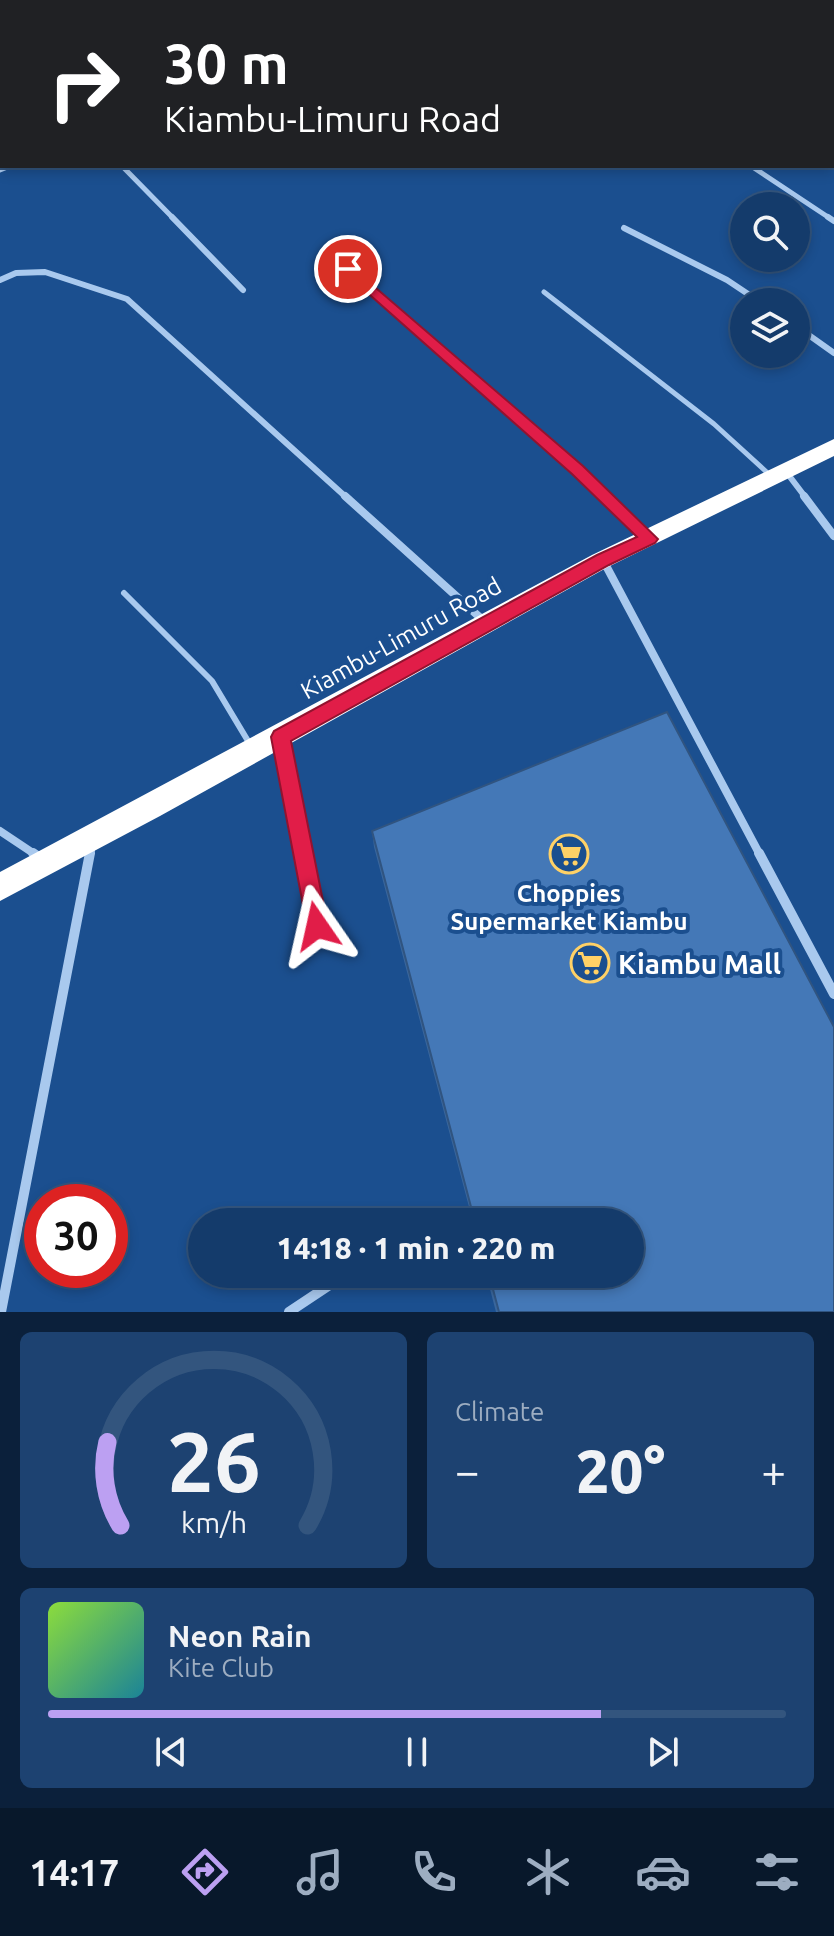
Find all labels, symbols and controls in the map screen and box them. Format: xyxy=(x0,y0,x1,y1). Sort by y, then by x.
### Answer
icon: right xyxy=(32,32,136,136)
text: 30 m xyxy=(164,32,289,95)
text: Kiambu-Limuru Road xyxy=(164,98,501,139)
map controls xyxy=(730,192,810,368)
button: search xyxy=(730,192,810,272)
pin xyxy=(314,235,382,303)
icon: arrive xyxy=(326,247,370,291)
button: layers xyxy=(730,288,810,368)
street label: Kiambu-Limuru Road xyxy=(296,572,506,704)
supermarket icon: Choppies Supermarket Kiambu xyxy=(548,833,590,875)
place label: Choppies Supermarket Kiambu xyxy=(451,880,687,935)
position arrow xyxy=(275,884,359,968)
supermarket icon: Kiambu Mall xyxy=(569,942,611,984)
place label: Kiambu Mall xyxy=(618,948,781,979)
speed limit sign: 30 xyxy=(24,1184,128,1288)
text: 14:18 · 1 min · 220 m xyxy=(277,1231,555,1265)
text: Climate xyxy=(455,1397,544,1426)
text: 26 xyxy=(167,1414,260,1508)
text: 20° xyxy=(576,1437,665,1504)
text: − xyxy=(455,1446,480,1495)
text: + xyxy=(761,1446,786,1495)
text: km/h xyxy=(181,1506,247,1538)
text: Neon Rain xyxy=(168,1619,312,1653)
text: Kite Club xyxy=(168,1653,274,1682)
icon: previous xyxy=(149,1730,193,1774)
icon: pause xyxy=(395,1730,439,1774)
icon: next xyxy=(641,1730,685,1774)
icon: directions xyxy=(177,1844,233,1900)
icon: music xyxy=(292,1844,348,1900)
icon: phone xyxy=(406,1844,462,1900)
icon: climate xyxy=(520,1844,576,1900)
icon: car xyxy=(635,1844,691,1900)
icon: filters xyxy=(749,1844,805,1900)
text: 14:17 xyxy=(29,1852,119,1893)

